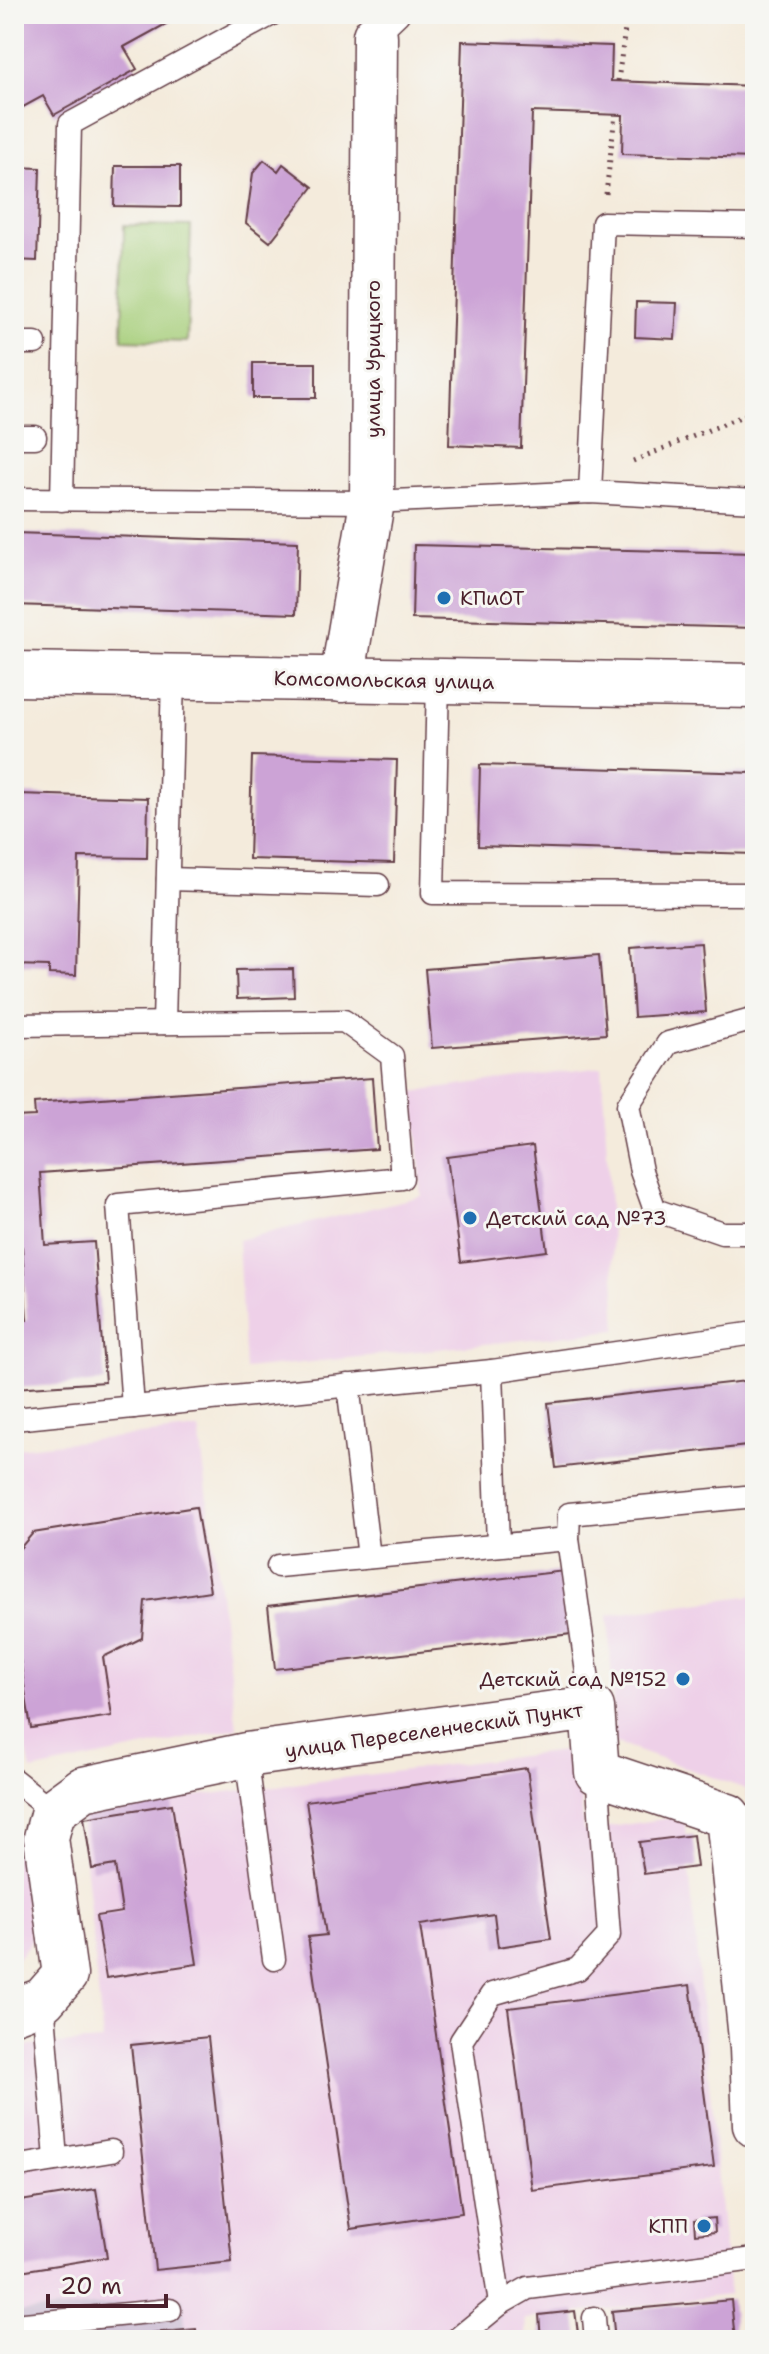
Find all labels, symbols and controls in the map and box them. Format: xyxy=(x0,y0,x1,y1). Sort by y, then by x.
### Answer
street label: улица Урицкого xyxy=(360,280,386,438)
place label: КПиОТ xyxy=(460,585,525,611)
marker: КПиОТ xyxy=(435,589,453,607)
street label: Комсомольская улица xyxy=(273,665,495,695)
place label: Детский сад №73 xyxy=(486,1205,667,1231)
marker: Детский сад №73 xyxy=(461,1209,479,1227)
place label: Детский сад №152 xyxy=(480,1666,667,1692)
marker: Детский сад №152 xyxy=(674,1670,692,1688)
street label: улица Переселенческий Пункт xyxy=(283,1696,585,1764)
place label: КПП xyxy=(648,2213,688,2239)
marker: КПП xyxy=(695,2217,713,2235)
scale bar xyxy=(48,2258,166,2308)
text: 20 m xyxy=(60,2270,122,2302)

